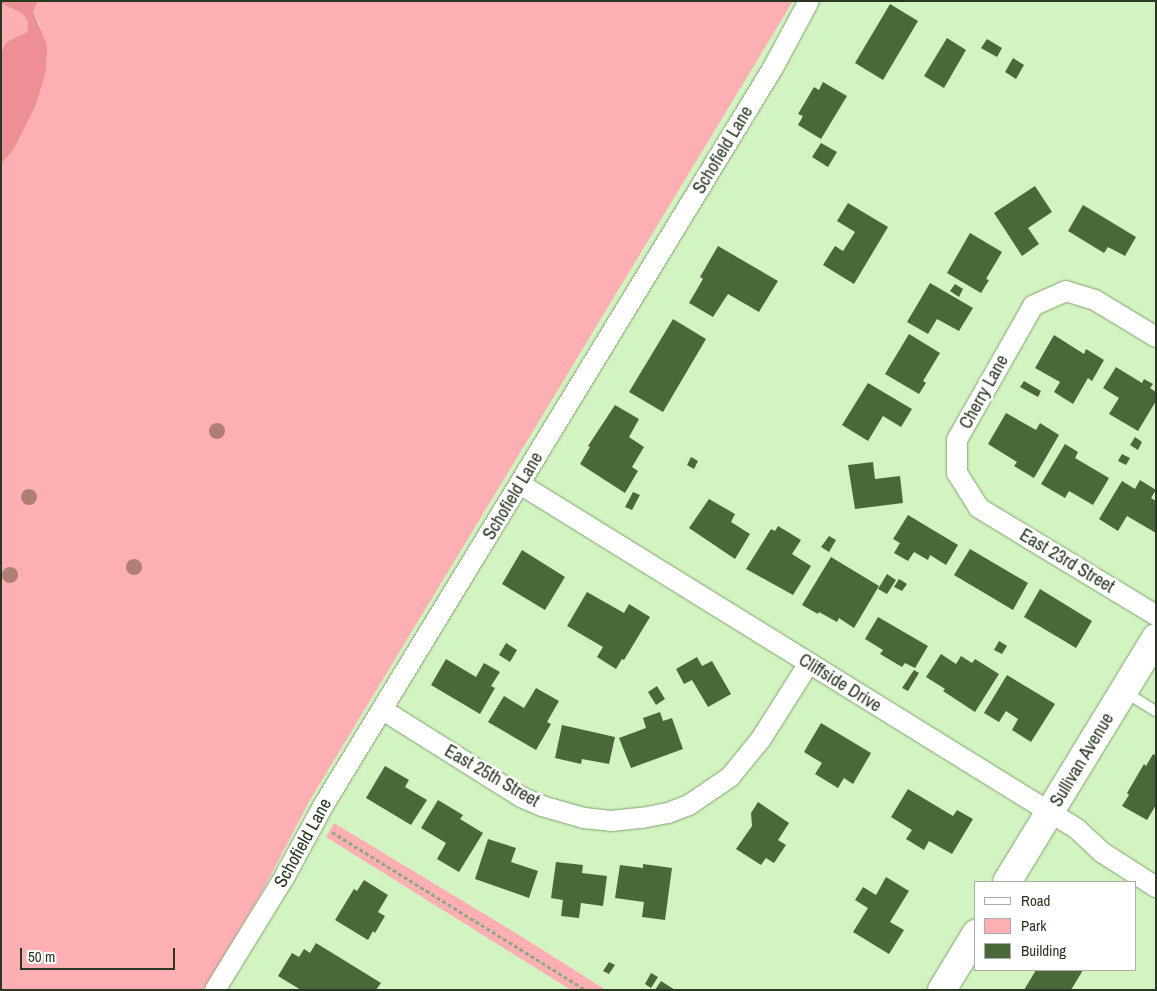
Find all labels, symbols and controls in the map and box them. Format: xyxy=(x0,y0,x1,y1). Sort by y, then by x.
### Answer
street label: Schofield Lane xyxy=(688,102,758,198)
street label: Cherry Lane xyxy=(955,351,1013,433)
street label: Schofield Lane xyxy=(478,448,548,544)
street label: East 23rd Street xyxy=(1016,524,1118,598)
street label: Cliffside Drive xyxy=(795,649,885,717)
street label: Sullivan Avenue xyxy=(1045,709,1119,811)
street label: East 25th Street xyxy=(441,740,543,812)
street label: Schofield Lane xyxy=(270,795,336,891)
legend xyxy=(974,881,1137,971)
text: Road xyxy=(1021,890,1050,911)
text: Park xyxy=(1021,915,1046,936)
scale bar xyxy=(22,938,178,970)
text: Building xyxy=(1021,940,1066,961)
text: 50 m xyxy=(28,946,55,967)

